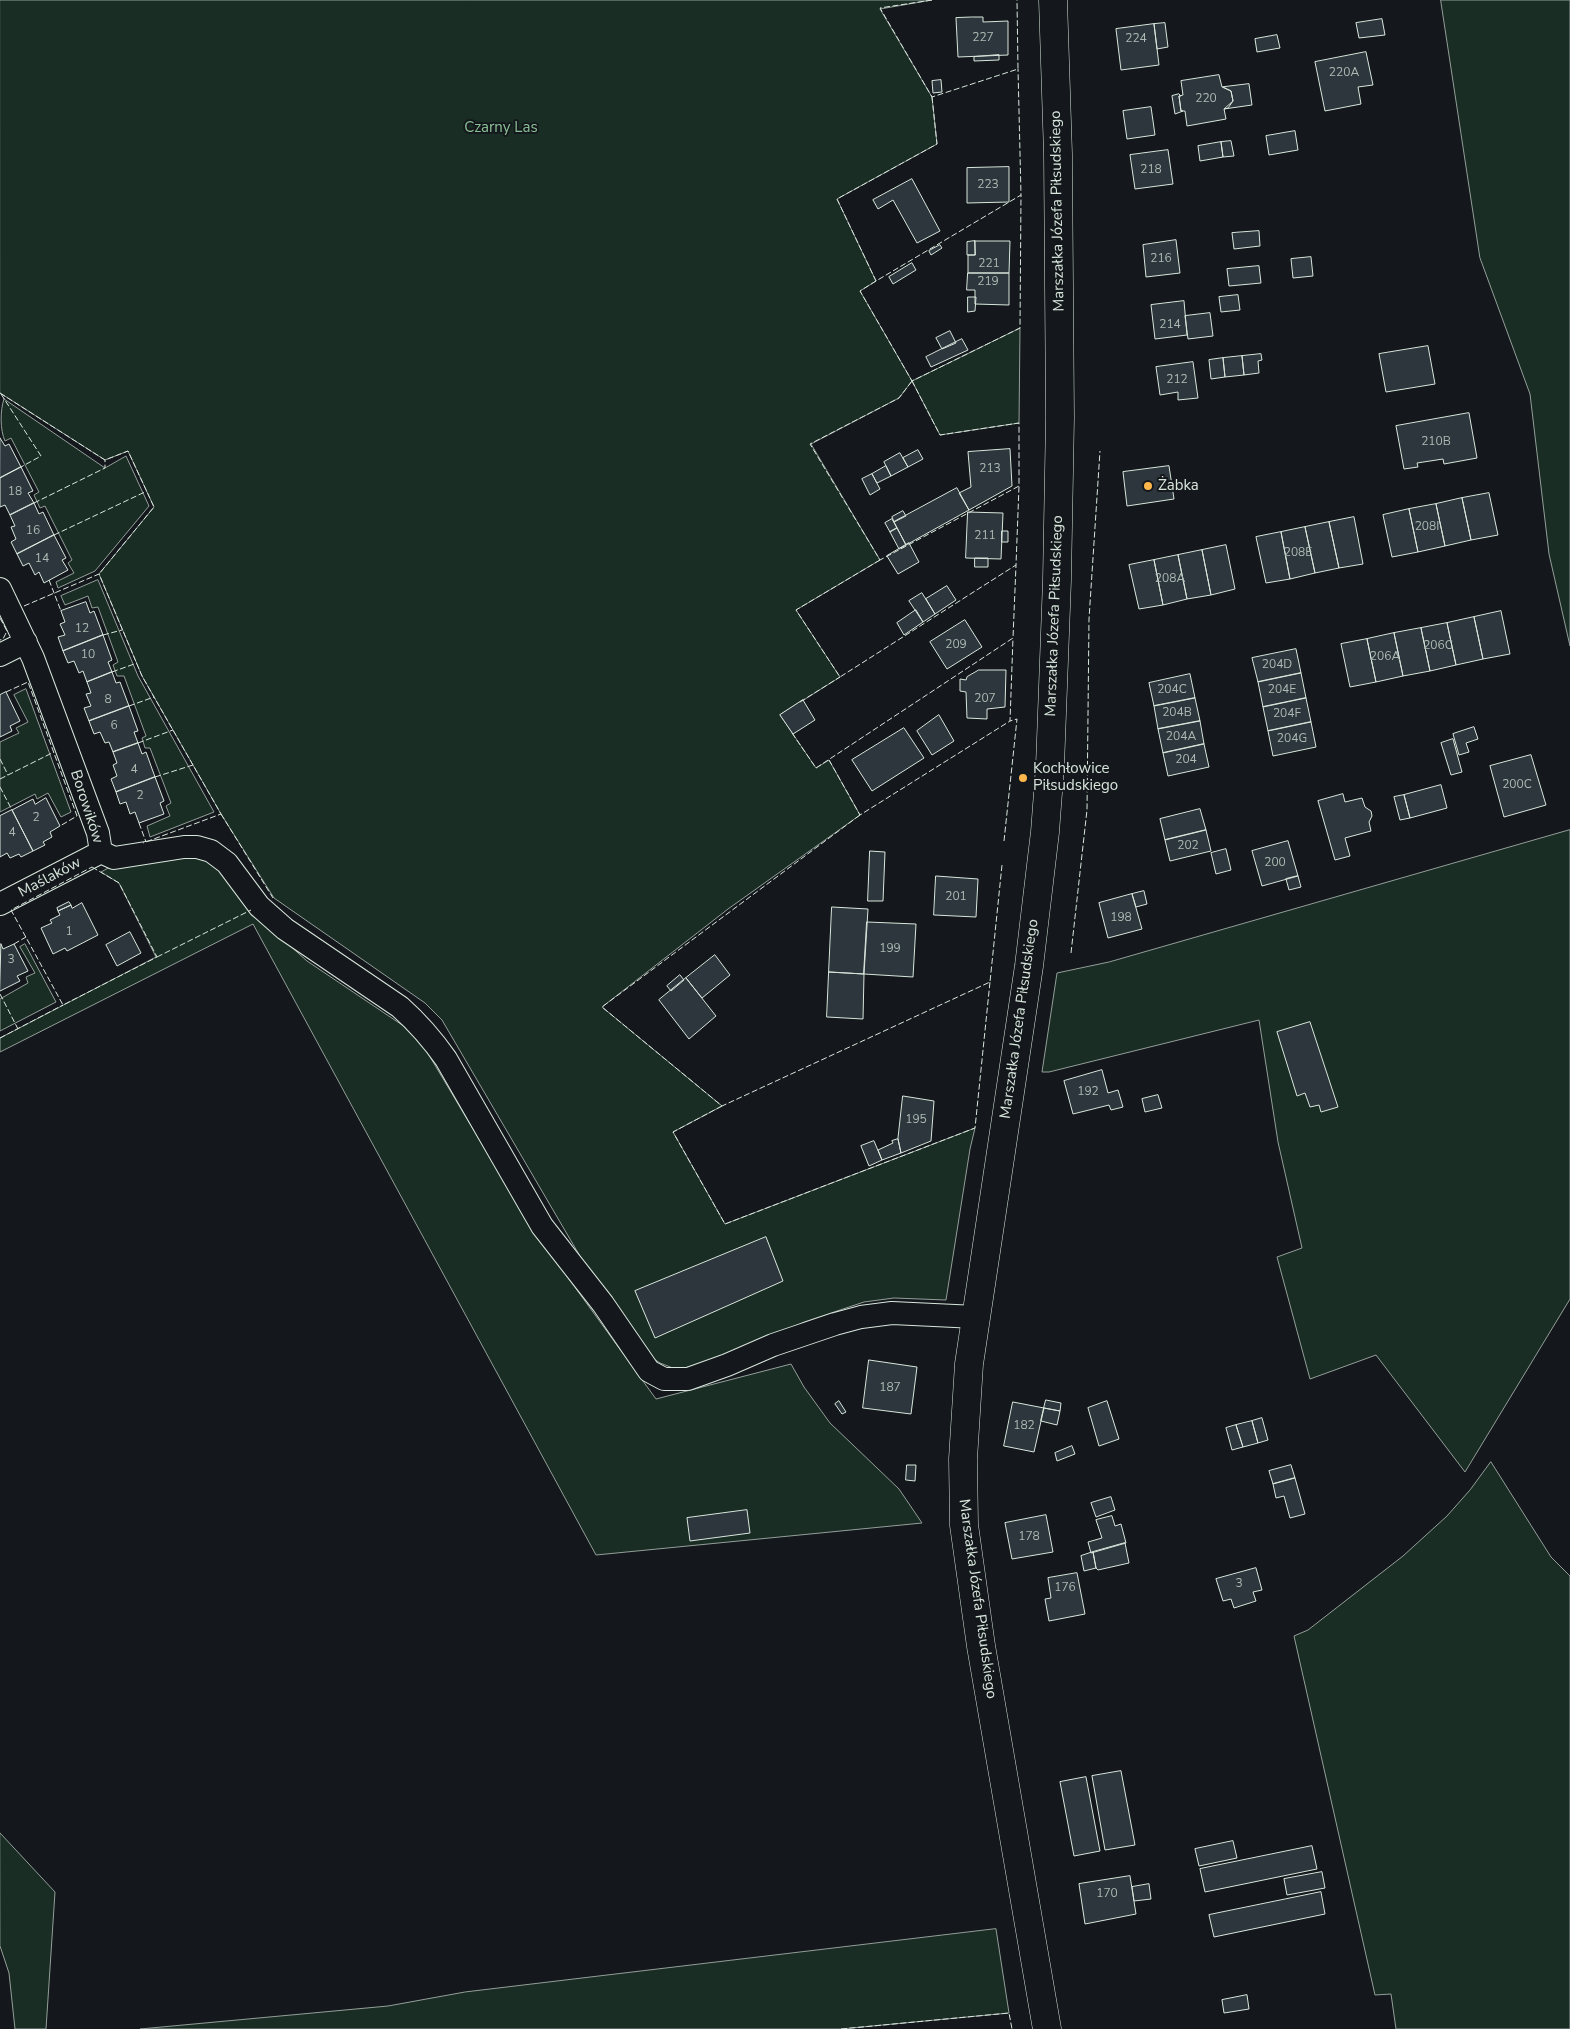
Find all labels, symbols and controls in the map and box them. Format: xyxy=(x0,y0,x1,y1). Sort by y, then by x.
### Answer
house number: 227 xyxy=(972,31,994,45)
house number: 224 xyxy=(1125,32,1147,46)
house number: 220A xyxy=(1329,66,1359,80)
house number: 220 xyxy=(1195,92,1217,106)
street label: Marszałka Józefa Piłsudskiego xyxy=(1047,110,1069,312)
park label: Czarny Las xyxy=(464,119,538,137)
house number: 218 xyxy=(1140,163,1162,177)
house number: 223 xyxy=(977,178,999,192)
house number: 216 xyxy=(1150,252,1172,266)
house number: 221 xyxy=(978,257,1000,271)
house number: 219 xyxy=(977,275,999,289)
house number: 214 xyxy=(1159,318,1181,332)
house number: 212 xyxy=(1166,373,1188,387)
house number: 210B xyxy=(1421,435,1451,449)
house number: 213 xyxy=(979,462,1001,476)
place label: Żabka xyxy=(1158,477,1199,495)
marker: Żabka xyxy=(1142,480,1154,492)
house number: 18 xyxy=(8,485,22,499)
street label: Marszałka Józefa Piłsudskiego xyxy=(1042,515,1068,717)
house number: 208I xyxy=(1415,520,1439,534)
house number: 16 xyxy=(26,524,40,538)
house number: 211 xyxy=(974,529,996,543)
house number: 208E xyxy=(1284,546,1312,560)
house number: 14 xyxy=(35,552,49,566)
house number: 208A xyxy=(1155,572,1185,586)
house number: 12 xyxy=(75,622,89,636)
house number: 209 xyxy=(945,638,967,652)
house number: 206C xyxy=(1423,639,1453,653)
house number: 10 xyxy=(81,648,95,662)
house number: 206A xyxy=(1370,650,1400,664)
house number: 204D xyxy=(1262,658,1292,672)
house number: 204C xyxy=(1157,683,1187,697)
house number: 204E xyxy=(1268,683,1296,697)
house number: 207 xyxy=(974,692,996,706)
house number: 8 xyxy=(104,693,112,707)
house number: 204B xyxy=(1162,706,1192,720)
house number: 204F xyxy=(1273,707,1301,721)
house number: 6 xyxy=(110,719,118,733)
house number: 204A xyxy=(1166,730,1196,744)
house number: 204G xyxy=(1277,732,1307,746)
house number: 204 xyxy=(1175,753,1197,767)
place label: Kochłowice Piłsudskiego xyxy=(1033,760,1118,795)
house number: 4 xyxy=(130,763,138,777)
street label: Borowików xyxy=(66,768,106,846)
marker: Kochłowice Piłsudskiego xyxy=(1017,772,1029,784)
house number: 200C xyxy=(1502,778,1532,792)
house number: 2 xyxy=(136,789,144,803)
house number: 2 xyxy=(32,811,40,825)
house number: 4 xyxy=(8,826,16,840)
house number: 202 xyxy=(1177,839,1199,853)
street label: Maślaków xyxy=(16,854,84,902)
house number: 200 xyxy=(1264,856,1286,870)
house number: 201 xyxy=(945,890,967,904)
house number: 198 xyxy=(1110,911,1132,925)
street label: Marszałka Józefa Piłsudskiego xyxy=(997,918,1043,1120)
house number: 1 xyxy=(65,925,73,939)
house number: 199 xyxy=(879,942,901,956)
house number: 3 xyxy=(7,953,15,967)
house number: 192 xyxy=(1077,1085,1099,1099)
house number: 195 xyxy=(905,1113,927,1127)
house number: 187 xyxy=(879,1381,901,1395)
house number: 182 xyxy=(1013,1419,1035,1433)
street label: Marszałka Józefa Piłsudskiego xyxy=(954,1498,1000,1700)
house number: 178 xyxy=(1018,1530,1040,1544)
house number: 3 xyxy=(1235,1577,1243,1591)
house number: 176 xyxy=(1054,1581,1076,1595)
house number: 170 xyxy=(1096,1887,1118,1901)

